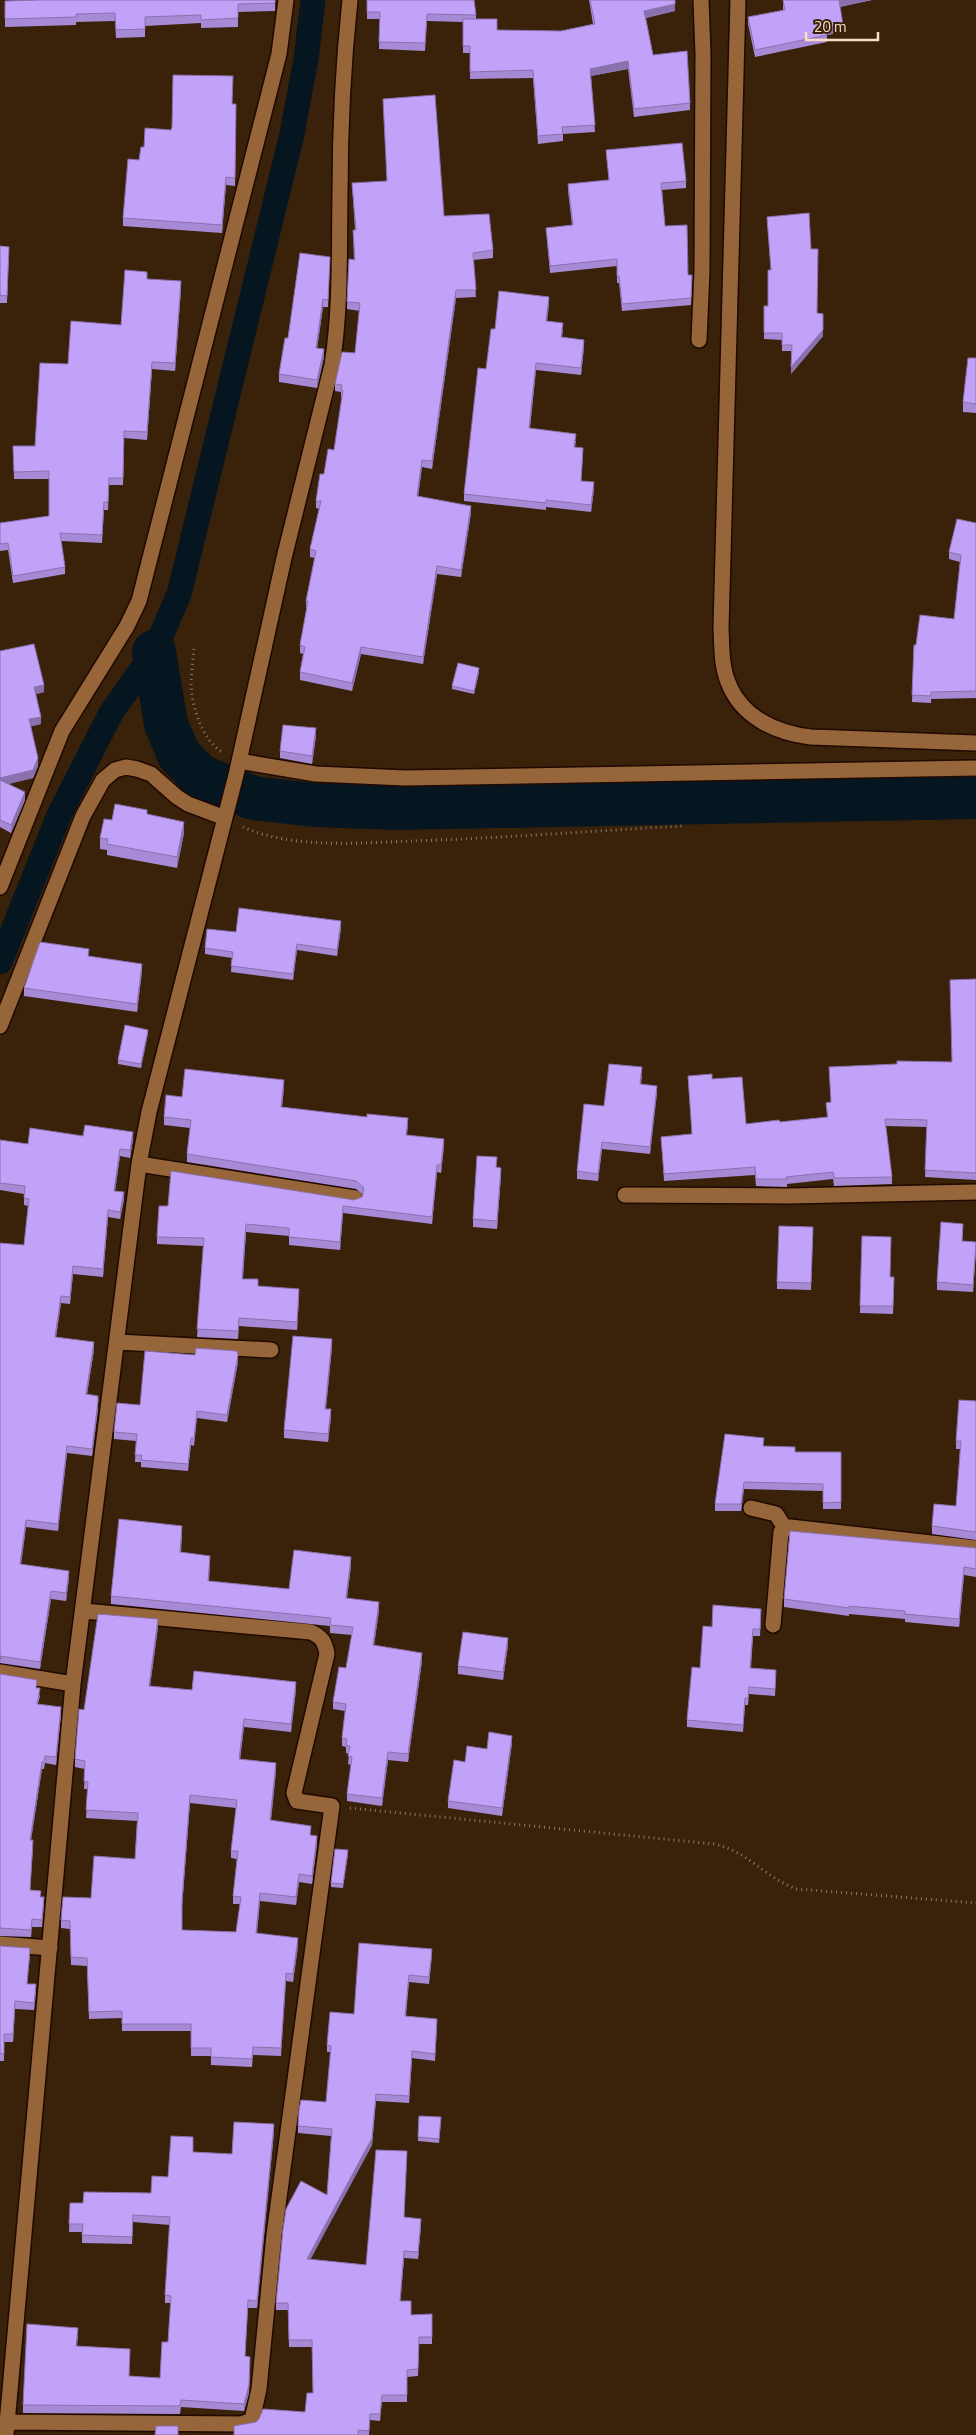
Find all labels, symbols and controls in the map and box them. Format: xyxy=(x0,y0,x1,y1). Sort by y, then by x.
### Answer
scale bar xyxy=(806,10,878,42)
text: 20 m xyxy=(814,15,847,38)

